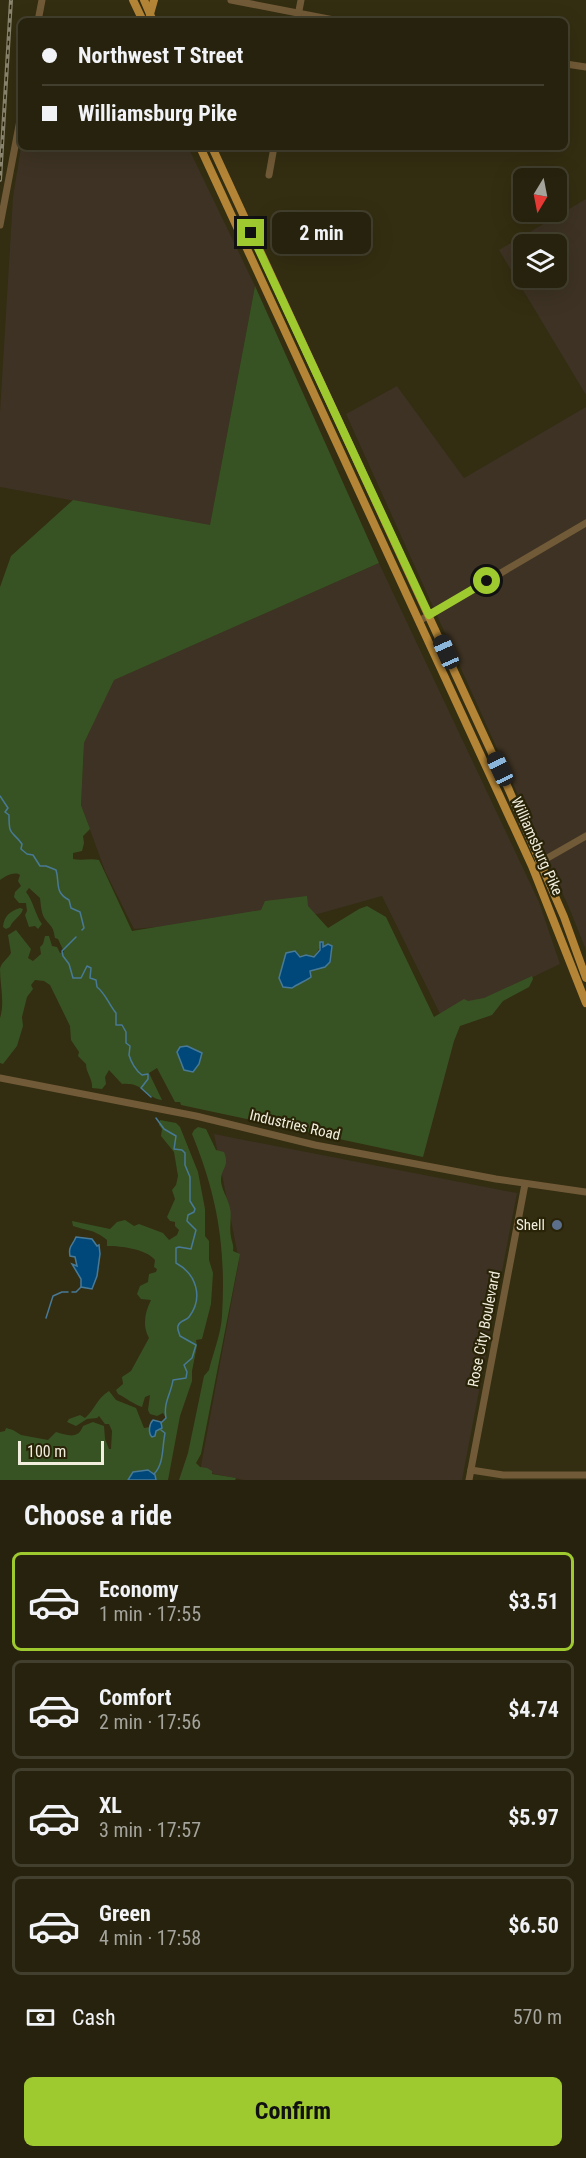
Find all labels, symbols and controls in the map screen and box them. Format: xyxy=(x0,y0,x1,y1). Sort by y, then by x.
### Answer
text: Northwest T Street xyxy=(78,43,243,68)
text: Williamsburg Pike xyxy=(78,101,237,126)
north arrow xyxy=(513,168,567,222)
map controls xyxy=(513,168,567,288)
callout: 2 min xyxy=(272,212,371,254)
route end xyxy=(237,219,264,246)
text: 2 min xyxy=(299,221,344,245)
button: layers xyxy=(513,234,567,288)
route start xyxy=(473,567,500,594)
car xyxy=(430,632,462,672)
car xyxy=(484,749,516,789)
street label: Williamsburg Pike xyxy=(507,794,567,898)
street label: Industries Road xyxy=(248,1106,342,1144)
place label: Shell xyxy=(516,1216,545,1234)
marker: Shell xyxy=(550,1218,564,1232)
street label: Rose City Boulevard xyxy=(464,1270,504,1388)
scale bar xyxy=(18,1438,104,1466)
text: 100 m xyxy=(27,1442,66,1461)
text: Choose a ride xyxy=(24,1500,172,1532)
icon: car xyxy=(27,1575,81,1629)
text: Economy xyxy=(99,1577,179,1602)
text: $3.51 xyxy=(508,1589,559,1614)
text: 1 min · 17:55 xyxy=(99,1602,201,1626)
icon: car xyxy=(27,1683,81,1737)
text: Comfort xyxy=(99,1685,172,1710)
text: $4.74 xyxy=(508,1697,559,1722)
text: 2 min · 17:56 xyxy=(99,1710,201,1734)
icon: car xyxy=(27,1791,81,1845)
text: XL xyxy=(99,1793,122,1818)
text: $5.97 xyxy=(508,1805,559,1830)
text: 3 min · 17:57 xyxy=(99,1818,201,1842)
icon: car xyxy=(27,1899,81,1953)
text: Green xyxy=(99,1901,151,1926)
text: $6.50 xyxy=(508,1913,559,1938)
text: 4 min · 17:58 xyxy=(99,1926,201,1950)
icon: cash xyxy=(24,2001,57,2034)
text: Cash xyxy=(72,2005,116,2030)
text: 570 m xyxy=(513,2005,562,2029)
button: Confirm xyxy=(24,2077,562,2146)

